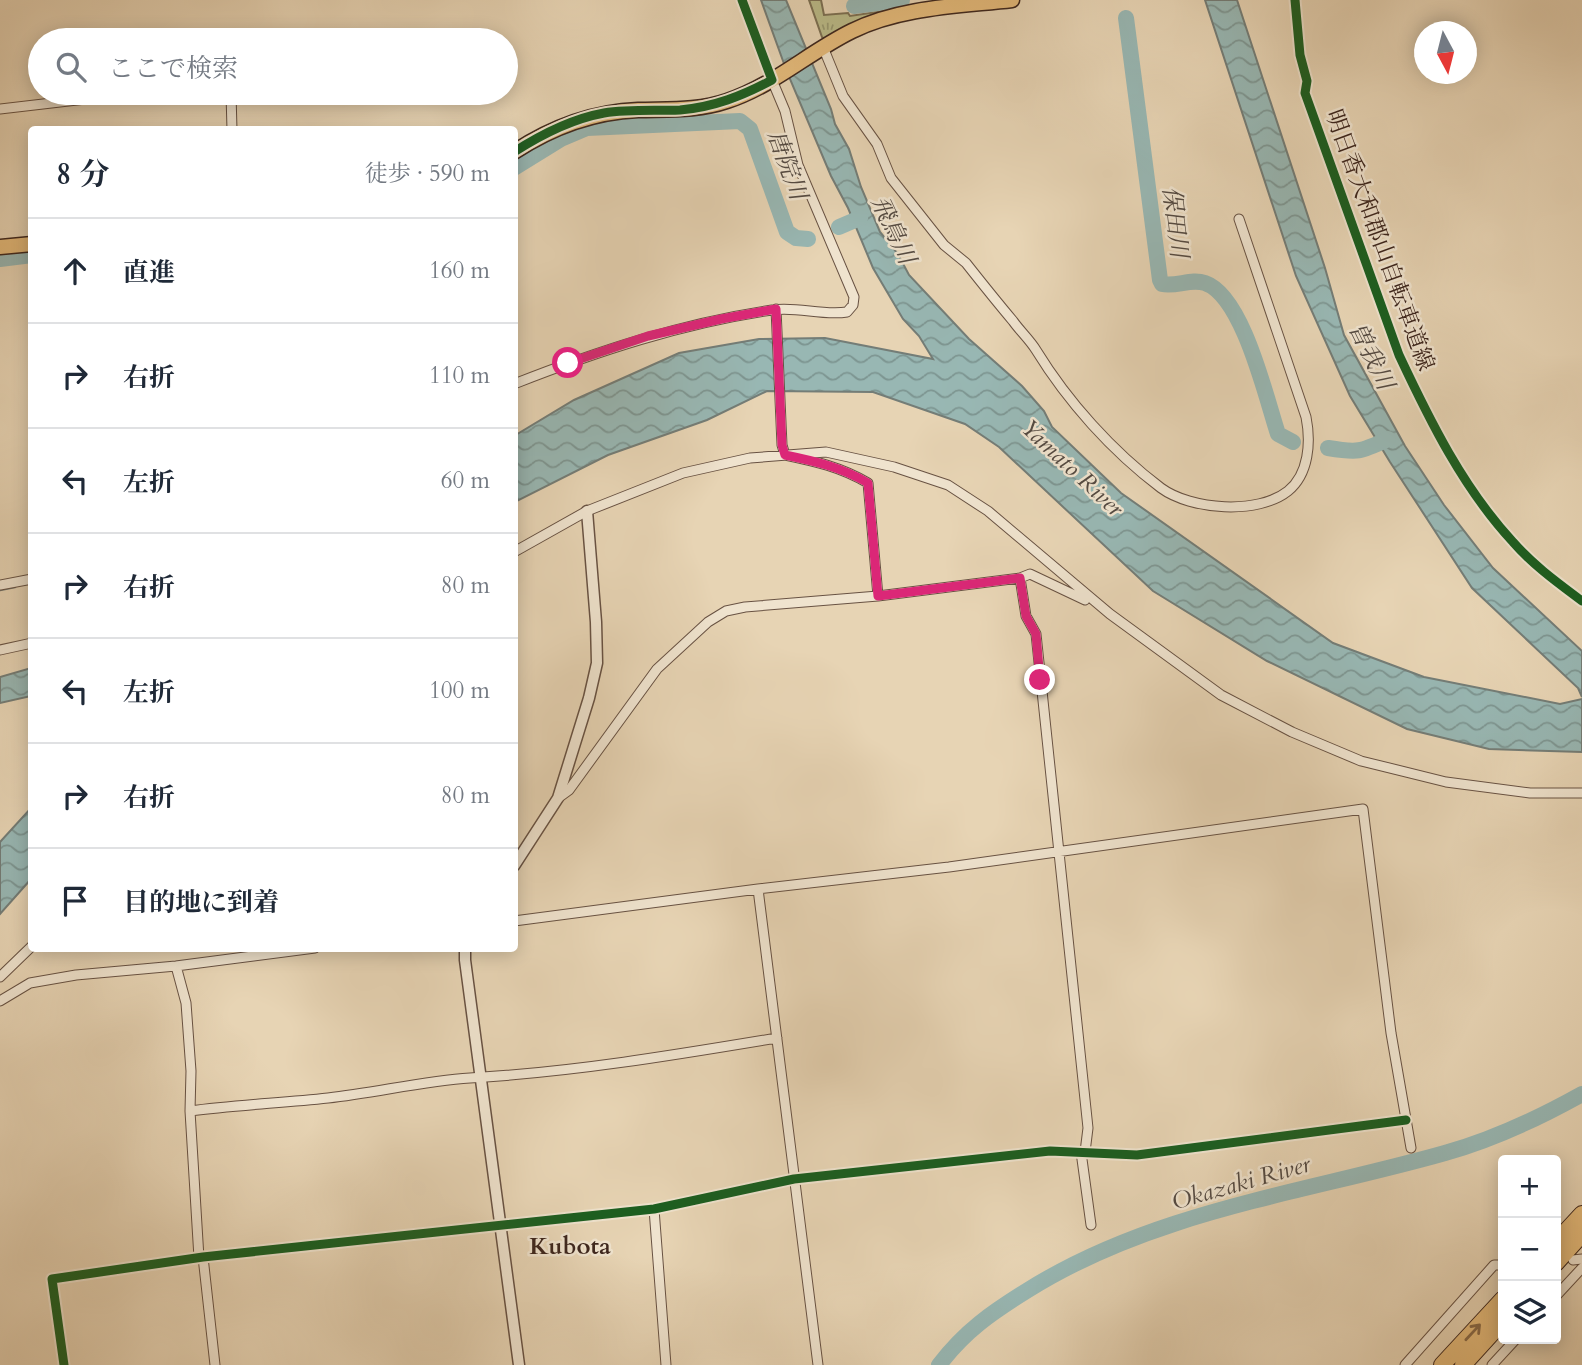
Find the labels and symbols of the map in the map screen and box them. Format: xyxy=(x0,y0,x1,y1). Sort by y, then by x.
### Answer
north arrow xyxy=(1414,21,1477,84)
street label: 明日香大和郡山自転車道線 xyxy=(1318,105,1442,375)
water label: 唐院川 xyxy=(759,126,816,207)
water label: 保田川 xyxy=(1154,184,1196,263)
water label: 飛鳥川 xyxy=(863,190,924,272)
water label: 曽我川 xyxy=(1340,316,1403,398)
route start xyxy=(552,347,583,378)
water label: Yamato River xyxy=(1013,412,1131,525)
route end xyxy=(1024,664,1055,695)
water label: Okazaki River xyxy=(1168,1147,1315,1219)
district label: Kubota xyxy=(529,1230,611,1263)
one-way arrow xyxy=(1464,1324,1481,1341)

